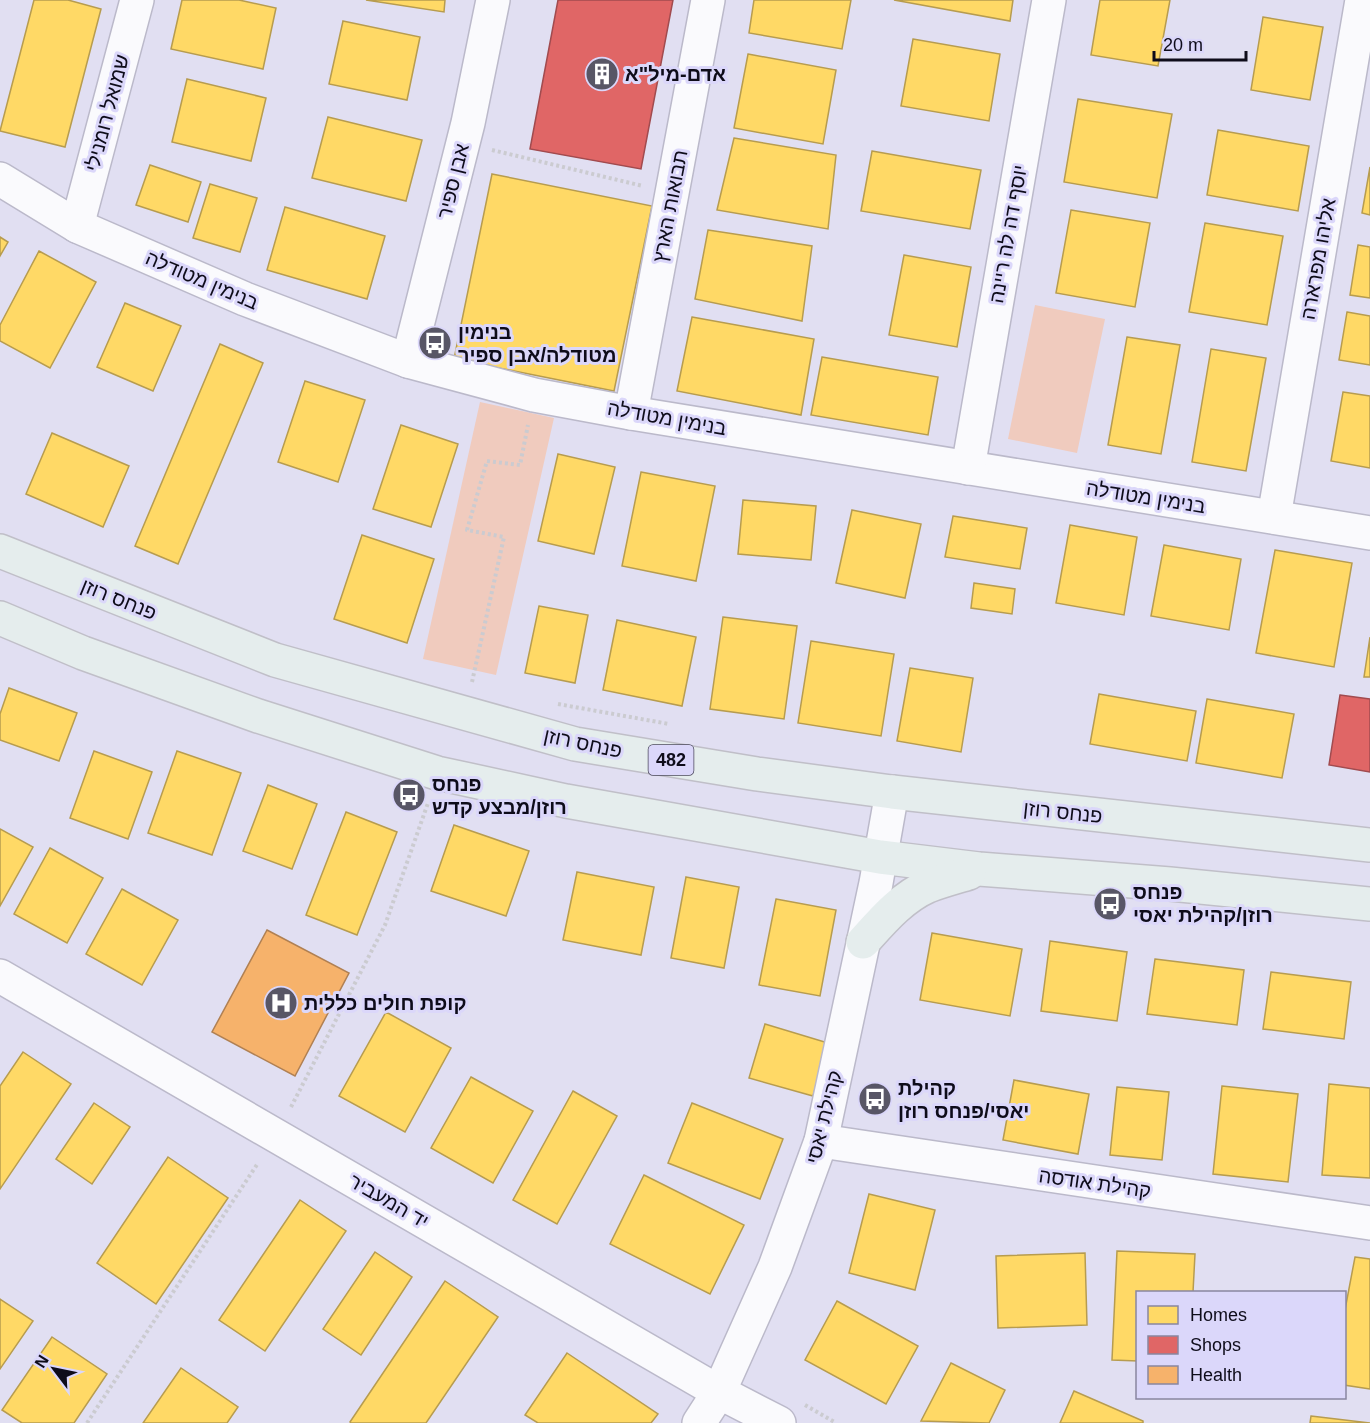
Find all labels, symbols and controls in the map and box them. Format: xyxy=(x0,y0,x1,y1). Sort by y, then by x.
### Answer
scale bar xyxy=(1154,24,1246,62)
text: 20 m xyxy=(1163,35,1203,55)
street label: שמואל רומנילי xyxy=(81,52,133,174)
building icon: אדם-מיל"א xyxy=(584,56,620,92)
place label: אדם-מיל"א xyxy=(625,63,726,85)
street label: אבן ספיר xyxy=(433,141,473,221)
street label: תבואות הארץ xyxy=(648,148,692,264)
street label: יוסף דה לה ריינה xyxy=(985,163,1031,305)
street label: אליהו מפרארה xyxy=(1296,196,1340,321)
street label: בנימין מטודלה xyxy=(142,246,262,314)
place label: בנימין מטודלה/אבן ספיר xyxy=(458,321,616,366)
bus stop icon: בנימין מטודלה/אבן ספיר xyxy=(417,325,453,361)
street label: בנימין מטודלה xyxy=(606,397,728,439)
street label: בנימין מטודלה xyxy=(1085,477,1207,517)
street label: פנחס רוזן xyxy=(78,574,160,624)
street label: פנחס רוזן xyxy=(542,724,624,762)
road number: 482 xyxy=(648,745,694,775)
place label: פנחס רוזן/מבצע קדש xyxy=(432,773,567,818)
bus stop icon: פנחס רוזן/מבצע קדש xyxy=(391,777,427,813)
street label: פנחס רוזן xyxy=(1022,797,1104,827)
place label: פנחס רוזן/קהילת יאסי xyxy=(1133,881,1273,926)
bus stop icon: פנחס רוזן/קהילת יאסי xyxy=(1092,886,1128,922)
hospital icon: קופת חולים כללית xyxy=(263,985,299,1021)
place label: קופת חולים כללית xyxy=(304,992,466,1014)
street label: קהילת יאסי xyxy=(802,1068,846,1166)
place label: קהילת יאסי/פנחס רוזן xyxy=(898,1077,1029,1122)
bus stop icon: קהילת יאסי/פנחס רוזן xyxy=(857,1081,893,1117)
street label: קהילת אודסה xyxy=(1037,1164,1153,1202)
street label: יד המעביר xyxy=(346,1170,432,1232)
legend xyxy=(1136,1291,1346,1399)
text: Homes xyxy=(1190,1305,1247,1325)
text: Shops xyxy=(1190,1335,1241,1355)
north arrow xyxy=(24,1339,84,1399)
text: N xyxy=(31,1352,52,1371)
text: Health xyxy=(1190,1365,1242,1385)

